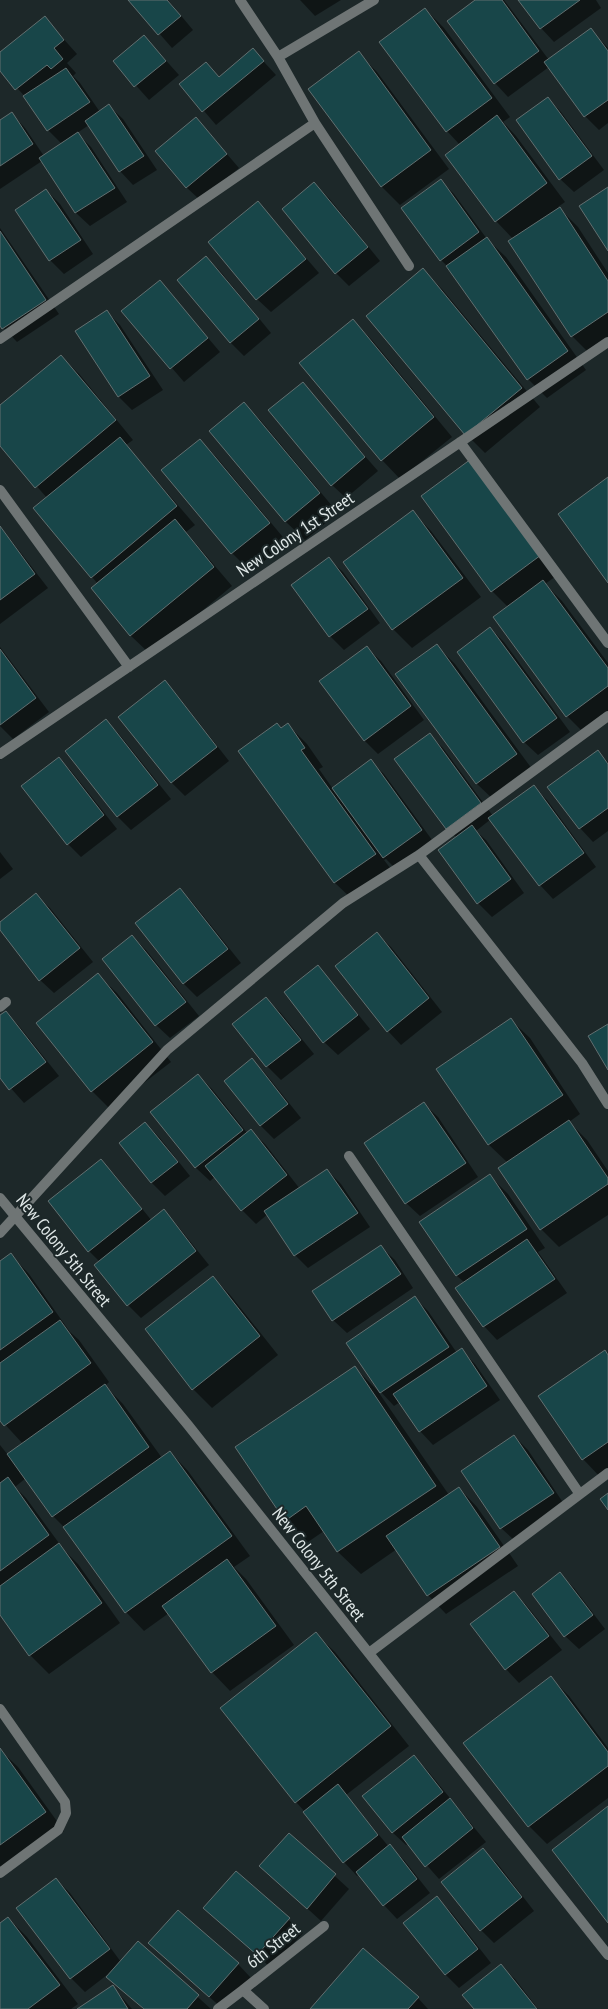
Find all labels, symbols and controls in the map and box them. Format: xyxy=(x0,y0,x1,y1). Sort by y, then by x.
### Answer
street label: New Colony 1st Street xyxy=(232,486,358,582)
street label: New Colony 5th Street xyxy=(11,1189,117,1311)
street label: New Colony 5th Street xyxy=(267,1502,371,1626)
street label: 6th Street xyxy=(241,1917,305,1973)

